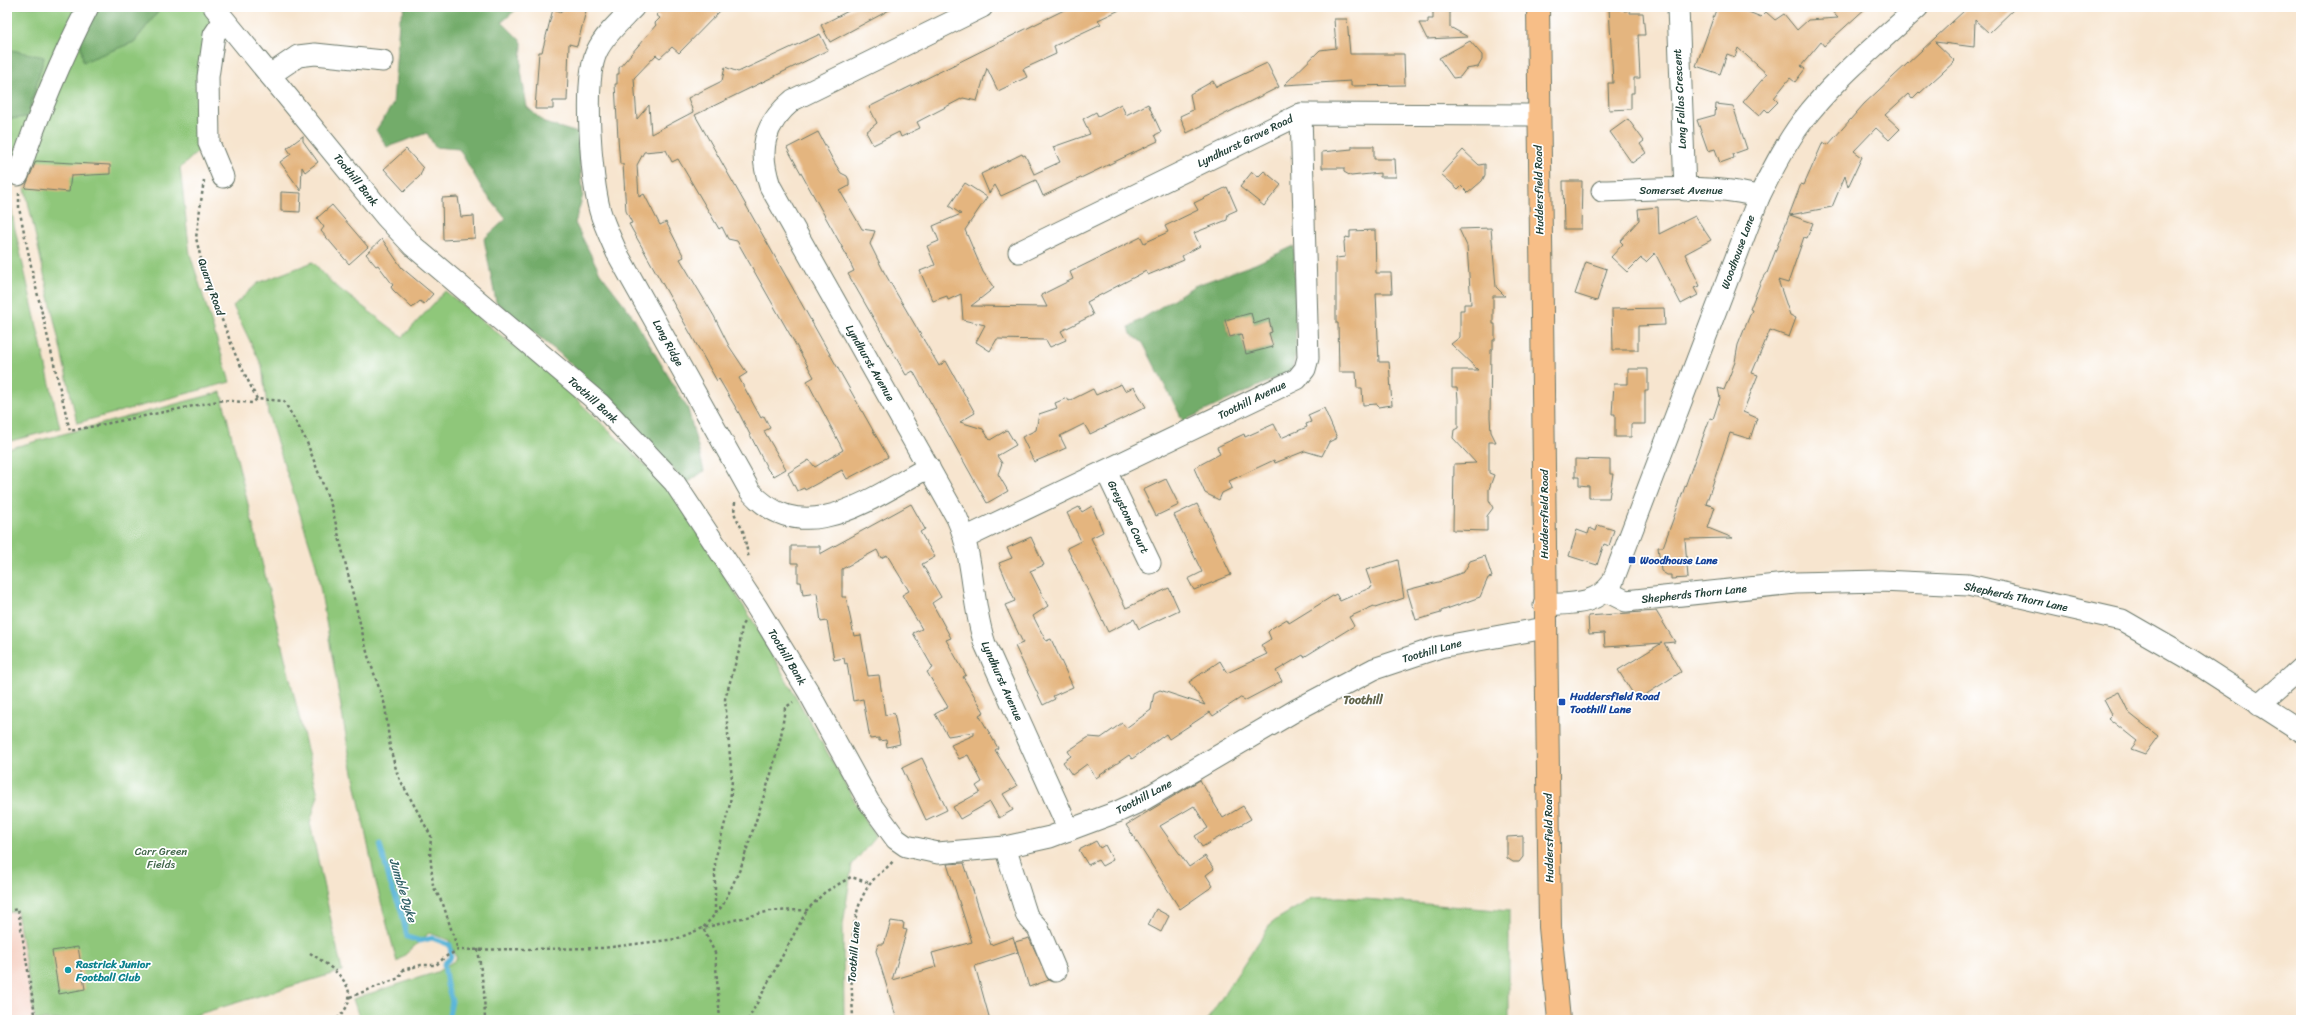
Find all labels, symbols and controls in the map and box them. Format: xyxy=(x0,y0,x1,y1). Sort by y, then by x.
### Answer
street label: Long Fallas Crescent xyxy=(1668,48,1692,150)
street label: Lyndhurst Grove Road xyxy=(1194,109,1297,173)
street label: Huddersfield Road xyxy=(1529,144,1549,235)
street label: Toothill Bank xyxy=(329,149,383,211)
street label: Somerset Avenue xyxy=(1639,181,1724,200)
street label: Woodhouse Lane xyxy=(1716,212,1760,292)
street label: Quarry Road xyxy=(192,256,230,319)
street label: Long Ridge xyxy=(647,316,689,371)
street label: Lyndhurst Avenue xyxy=(840,321,900,406)
street label: Toothill Bank xyxy=(563,372,623,428)
street label: Toothill Avenue xyxy=(1214,375,1290,425)
street label: Huddersfield Road xyxy=(1535,468,1554,559)
street label: Greystone Court xyxy=(1102,477,1154,557)
place label: Woodhouse Lane xyxy=(1640,551,1718,570)
marker: Woodhouse Lane xyxy=(1627,555,1637,565)
street label: Shepherds Thorn Lane xyxy=(1962,577,2070,617)
street label: Shepherds Thorn Lane xyxy=(1640,579,1748,609)
street label: Toothill Bank xyxy=(763,625,812,689)
street label: Toothill Lane xyxy=(1400,633,1464,669)
street label: Lyndhurst Avenue xyxy=(976,638,1028,725)
place label: Huddersfield Road Toothill Lane xyxy=(1569,687,1661,719)
district label: Toothill xyxy=(1343,689,1383,711)
marker: Huddersfield Road Toothill Lane xyxy=(1557,697,1567,707)
street label: Toothill Lane xyxy=(1113,774,1176,820)
street label: Huddersfield Road xyxy=(1539,792,1559,883)
park label: Carr Green Fields xyxy=(135,842,187,874)
water label: Jumble Dyke xyxy=(383,855,424,926)
street label: Toothill Lane xyxy=(842,920,866,983)
place label: Rastrick Junior Football Club xyxy=(75,955,151,987)
marker: Rastrick Junior Football Club xyxy=(63,965,73,975)

